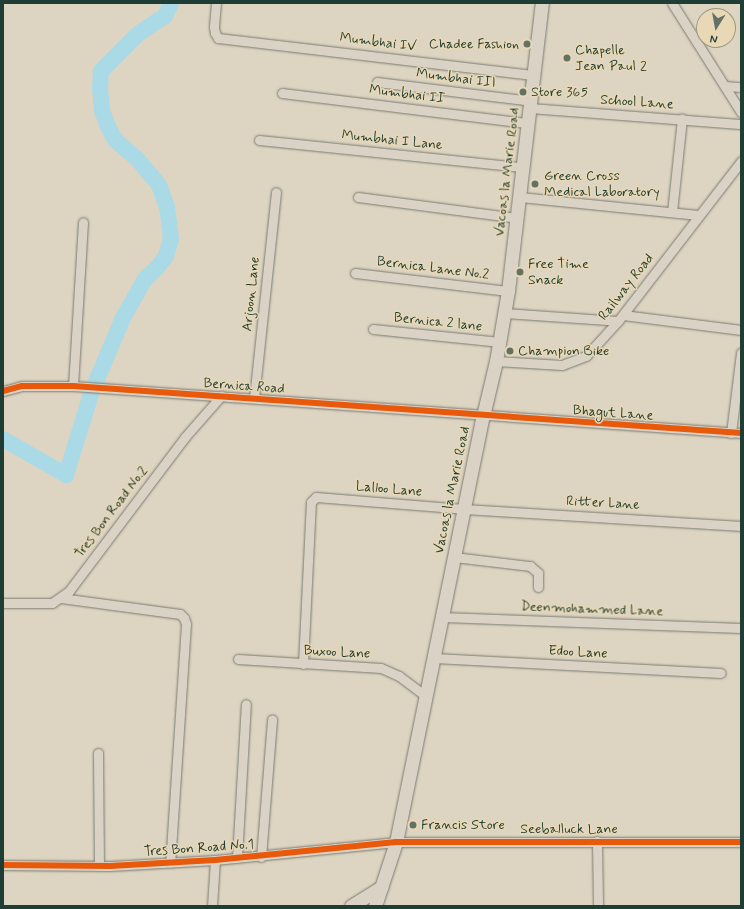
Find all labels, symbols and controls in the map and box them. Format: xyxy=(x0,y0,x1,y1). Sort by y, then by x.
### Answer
north arrow xyxy=(696,8,736,48)
street label: Mumbhai IV xyxy=(339,29,417,55)
text: N xyxy=(709,31,719,46)
place label: Chadee Fashion xyxy=(429,36,519,52)
marker: Chadee Fashion xyxy=(522,39,532,49)
place label: Chapelle Jean Paul 2 xyxy=(575,42,642,74)
marker: Chapelle Jean Paul 2 xyxy=(562,53,572,63)
street label: Mumbhai III xyxy=(415,65,497,91)
street label: Mumbhai II xyxy=(368,81,446,107)
place label: Store 365 xyxy=(531,84,588,100)
marker: Store 365 xyxy=(518,87,528,97)
street label: School Lane xyxy=(601,91,673,113)
street label: Vacoas la Marie Road xyxy=(491,108,523,236)
street label: Mumbhai I Lane xyxy=(341,126,443,154)
place label: Green Cross Medical Laboratory xyxy=(544,168,664,200)
marker: Green Cross Medical Laboratory xyxy=(529,178,541,190)
street label: Railway Road xyxy=(595,250,657,324)
street label: Bernica Lane No.2 xyxy=(377,253,489,283)
street label: Arjoon Lane xyxy=(239,256,263,332)
place label: Free Time Snack xyxy=(528,256,587,288)
marker: Free Time Snack xyxy=(515,267,525,277)
street label: Bernica 2 lane xyxy=(393,309,483,335)
place label: Champion Bike xyxy=(518,343,610,359)
marker: Champion Bike xyxy=(505,346,515,356)
street label: Bernica Road xyxy=(203,375,285,397)
street label: Bhagut Lane xyxy=(574,402,652,424)
street label: Vacoas la Marie Road xyxy=(431,426,473,554)
street label: Tres Bon Road No.2 xyxy=(71,463,151,561)
street label: Lalloo Lane xyxy=(355,478,423,500)
street label: Ritter Lane xyxy=(566,493,640,513)
street label: Deenmohammed Lane xyxy=(522,598,662,620)
street label: Buxoo Lane xyxy=(303,642,371,662)
street label: Edoo Lane xyxy=(548,642,608,662)
place label: Francis Store xyxy=(421,817,502,833)
marker: Francis Store xyxy=(408,820,418,830)
street label: Seeballuck Lane xyxy=(520,821,618,837)
street label: Tres Bon Road No.1 xyxy=(144,836,254,860)

